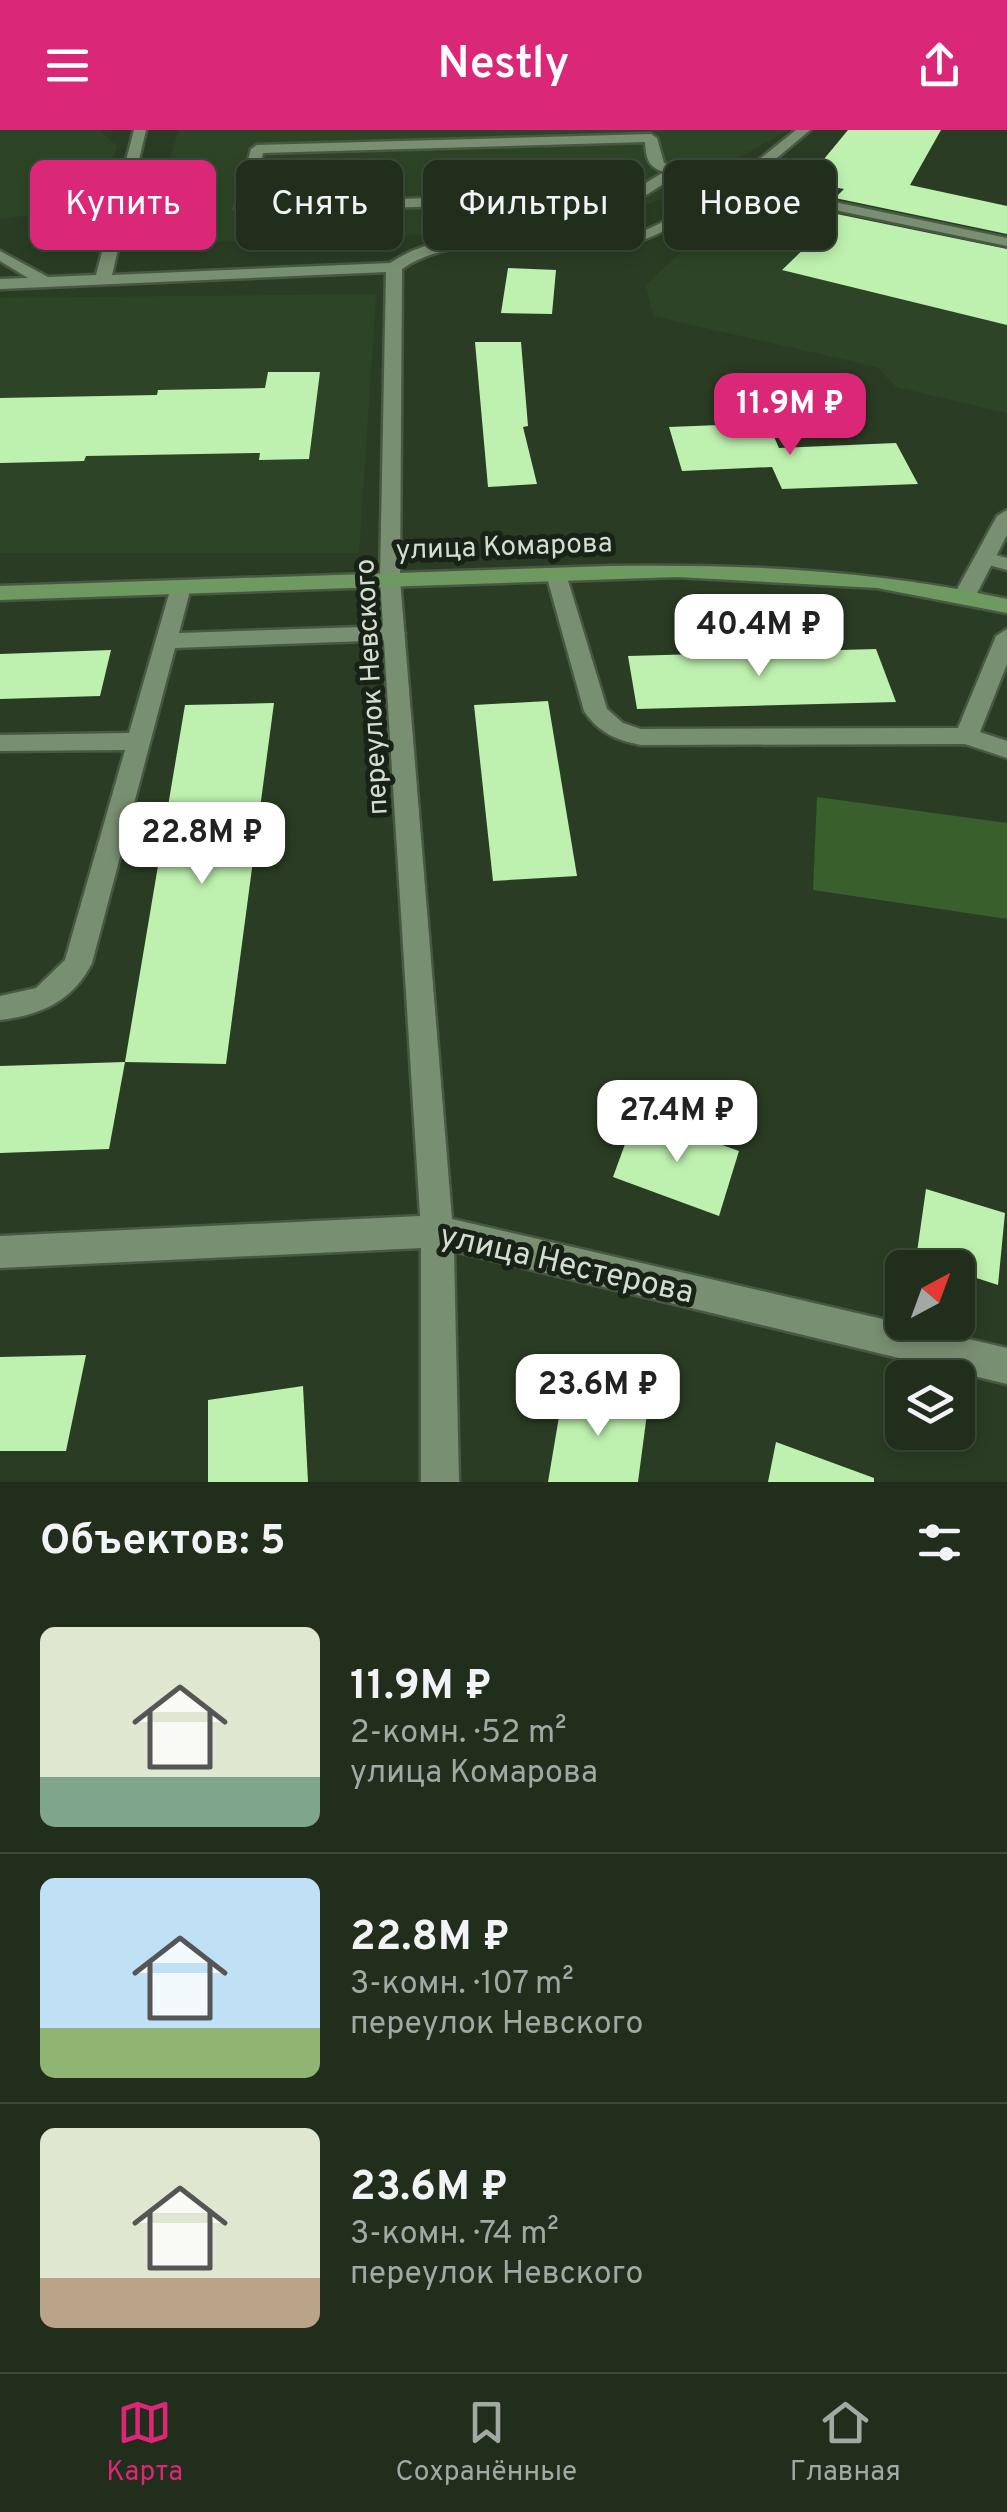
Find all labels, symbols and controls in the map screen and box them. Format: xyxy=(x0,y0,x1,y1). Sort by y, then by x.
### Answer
text: Nestly xyxy=(438,37,569,94)
icon: menu xyxy=(40,38,95,93)
icon: share xyxy=(912,38,967,93)
chip: Купить xyxy=(30,160,216,250)
chip: Снять xyxy=(236,160,403,250)
chip: Фильтры xyxy=(423,160,644,250)
chip: Новое xyxy=(664,160,836,250)
pin: 11.9M ₽ xyxy=(698,373,882,458)
text: 11.9M ₽ xyxy=(736,385,844,425)
street label: улица Комарова xyxy=(395,526,613,570)
street label: переулок Невского xyxy=(348,558,398,816)
pin: 40.4M ₽ xyxy=(667,594,851,679)
text: 40.4M ₽ xyxy=(697,606,821,646)
pin: 22.8M ₽ xyxy=(110,802,294,887)
text: 22.8M ₽ xyxy=(141,814,263,854)
pin: 27.4M ₽ xyxy=(585,1080,769,1165)
text: 27.4M ₽ xyxy=(619,1092,735,1132)
street label: улица Нестерова xyxy=(436,1217,697,1315)
north arrow xyxy=(885,1250,975,1340)
map controls xyxy=(885,1250,975,1450)
pin: 23.6M ₽ xyxy=(506,1354,690,1439)
button: layers xyxy=(885,1360,975,1450)
text: 23.6M ₽ xyxy=(538,1366,658,1406)
icon: filters xyxy=(912,1515,967,1570)
text: Объектов: 5 xyxy=(40,1516,286,1569)
text: 11.9M ₽ xyxy=(350,1661,492,1714)
icon: home xyxy=(120,1667,240,1787)
text: 2-комн. · 52 m² xyxy=(350,1714,567,1754)
text: улица Комарова xyxy=(350,1754,598,1794)
text: 22.8M ₽ xyxy=(350,1912,510,1965)
icon: home xyxy=(120,1918,240,2038)
text: 3-комн. · 107 m² xyxy=(350,1965,574,2005)
text: переулок Невского xyxy=(350,2005,643,2045)
text: 23.6M ₽ xyxy=(350,2162,508,2215)
icon: home xyxy=(120,2168,240,2288)
text: 3-комн. · 74 m² xyxy=(350,2215,559,2255)
text: переулок Невского xyxy=(350,2255,643,2295)
tab: Карта xyxy=(106,2395,183,2491)
tab: Сохранённые xyxy=(396,2395,577,2491)
tab: Главная xyxy=(790,2395,901,2491)

